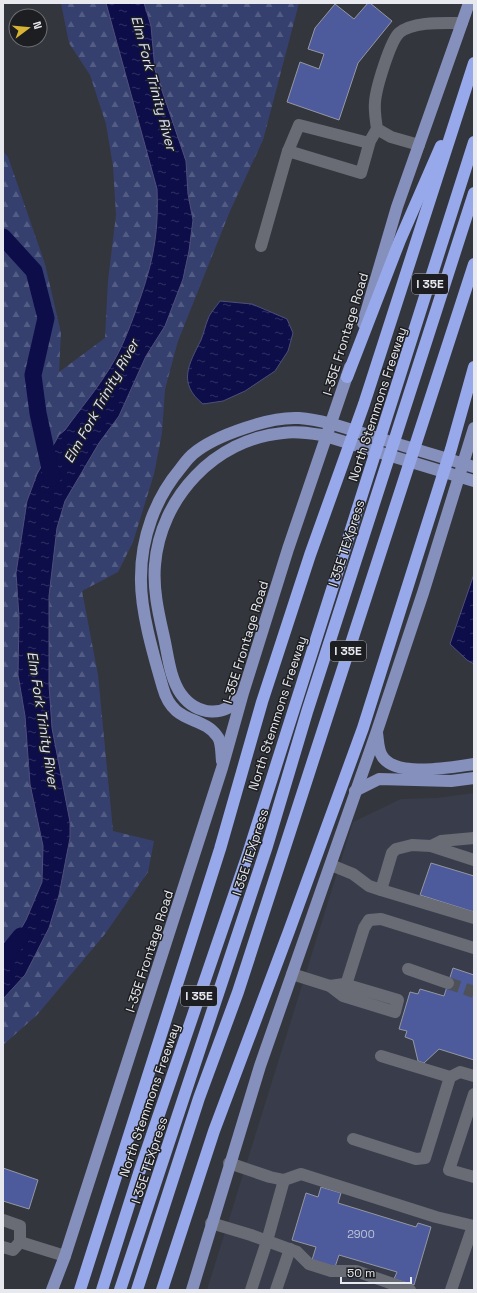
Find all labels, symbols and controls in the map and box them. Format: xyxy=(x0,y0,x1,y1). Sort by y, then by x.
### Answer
north arrow xyxy=(8,8,48,48)
water label: Elm Fork Trinity River xyxy=(127,14,181,154)
text: N xyxy=(30,20,45,31)
street label: I-35E Frontage Road xyxy=(319,271,372,398)
road number: I 35E xyxy=(412,274,448,294)
street label: North Stemmons Freeway xyxy=(344,325,410,484)
water label: Elm Fork Trinity River xyxy=(60,334,143,466)
street label: I 35E TEXpress xyxy=(324,498,369,589)
street label: I-35E Frontage Road xyxy=(219,579,272,706)
street label: North Stemmons Freeway xyxy=(244,634,310,793)
road number: I 35E xyxy=(330,641,366,661)
water label: Elm Fork Trinity River xyxy=(23,650,63,792)
street label: I 35E TEXpress xyxy=(228,807,273,898)
street label: I-35E Frontage Road xyxy=(122,888,177,1014)
road number: I 35E xyxy=(181,986,217,1006)
street label: North Stemmons Freeway xyxy=(115,1021,184,1179)
street label: I 35E TEXpress xyxy=(127,1115,172,1206)
house number: 2900 xyxy=(347,1227,375,1241)
scale bar xyxy=(341,1259,411,1285)
text: 50 m xyxy=(347,1265,375,1281)

